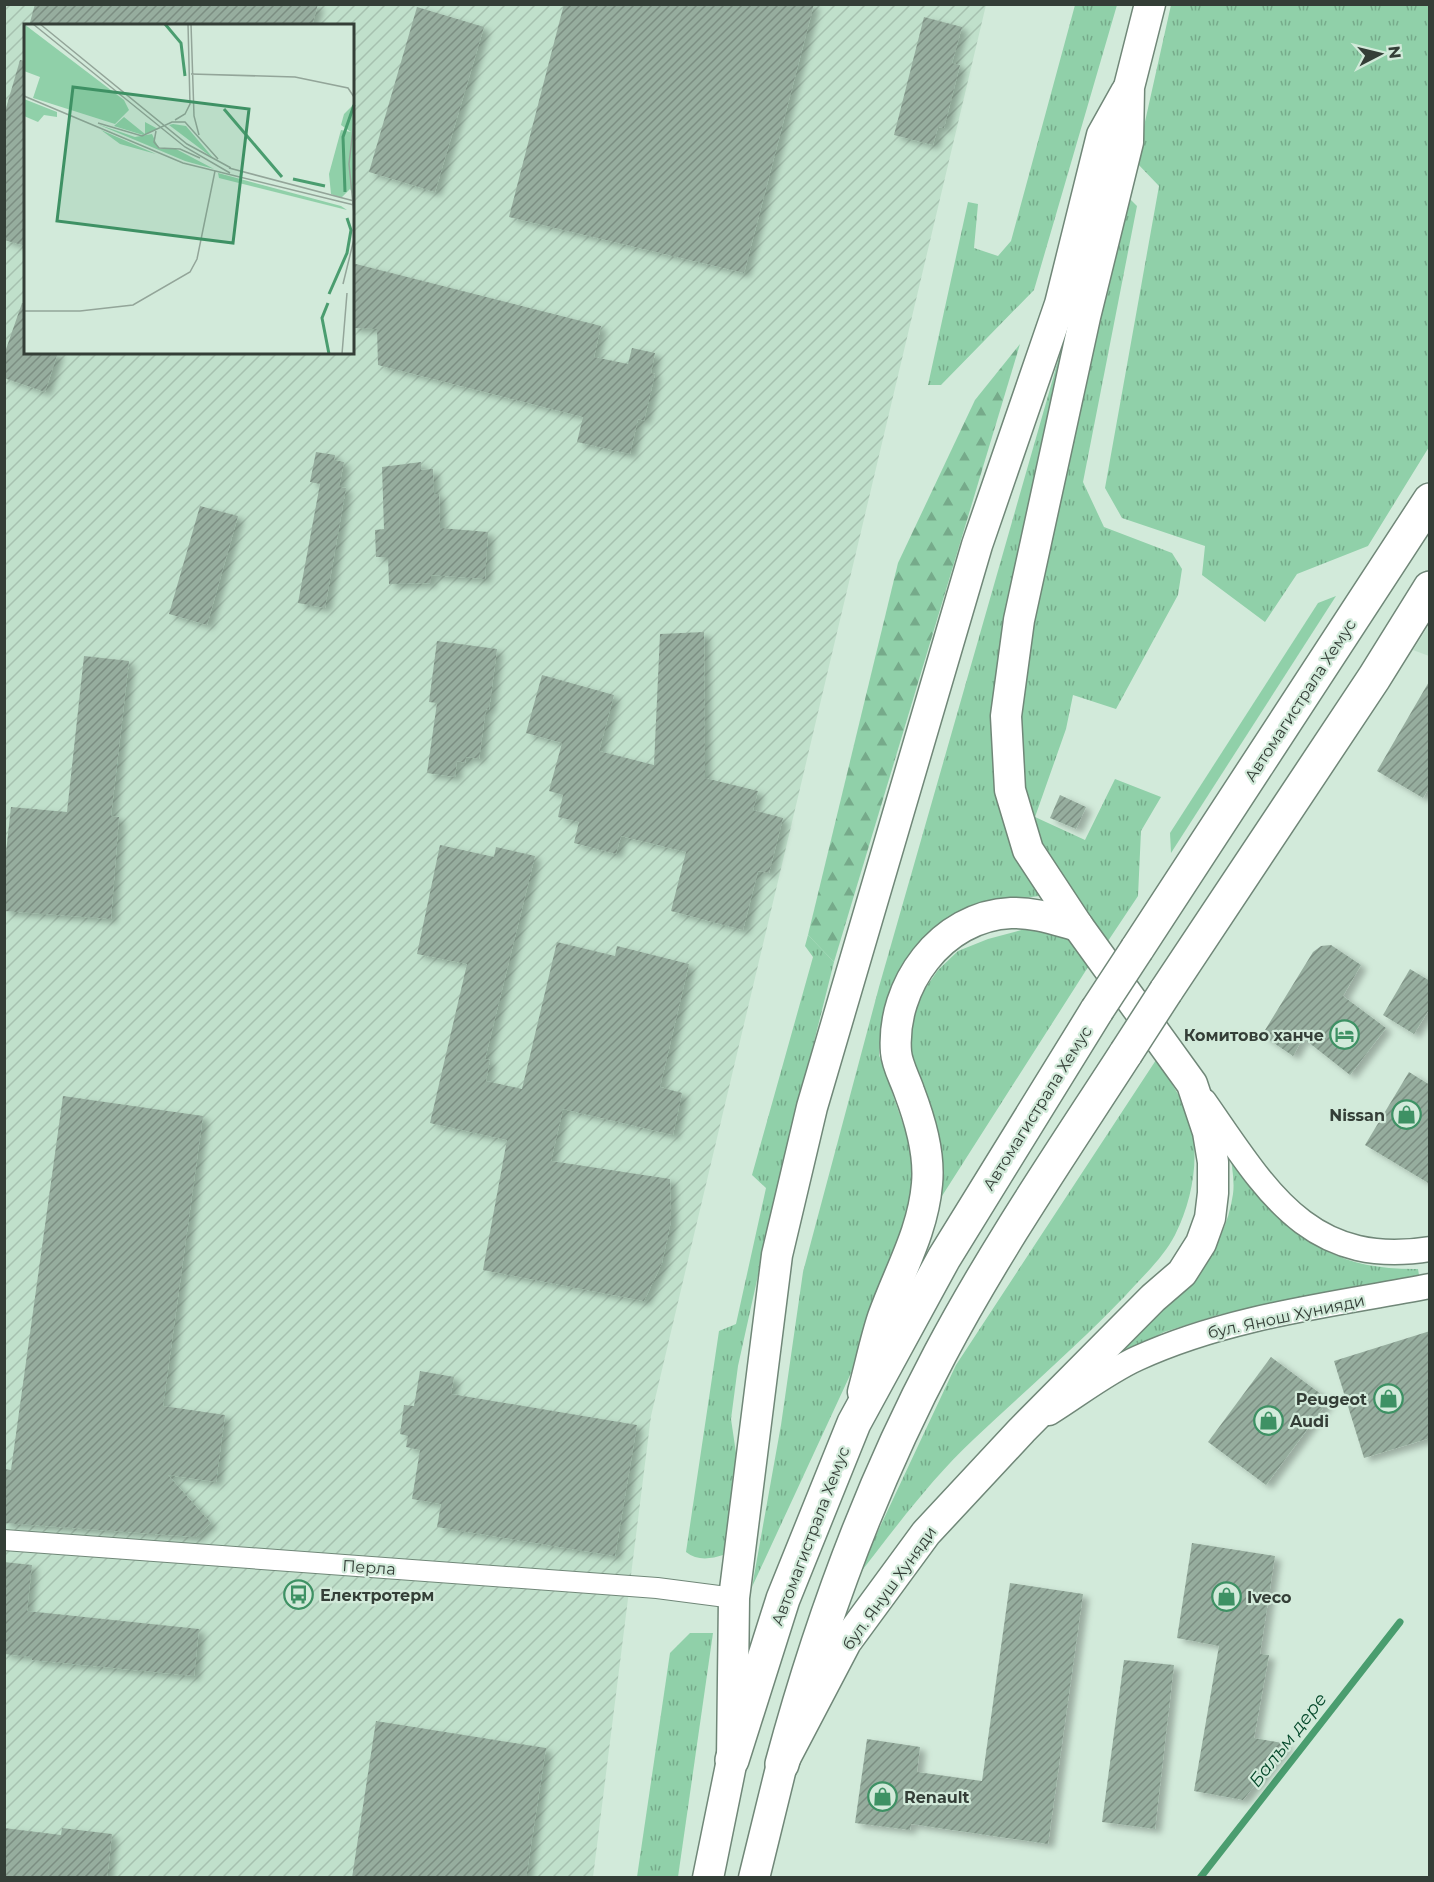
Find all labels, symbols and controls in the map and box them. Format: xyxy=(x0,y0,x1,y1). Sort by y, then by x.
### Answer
inset map xyxy=(24,24,354,354)
north arrow xyxy=(1350,24,1410,84)
text: N xyxy=(1384,45,1405,60)
street label: Автомагистрала Хемус xyxy=(1241,615,1360,785)
hotel icon: Комитово ханче xyxy=(1329,1019,1361,1051)
street label: Автомагистрала Хемус xyxy=(979,1023,1096,1194)
place label: Комитово ханче xyxy=(1184,1026,1324,1045)
shop icon: Nissan xyxy=(1390,1099,1422,1131)
place label: Nissan xyxy=(1329,1106,1385,1125)
street label: бул. Янош Хунияди xyxy=(1206,1291,1366,1342)
shop icon: Peugeot xyxy=(1372,1383,1404,1415)
place label: Peugeot xyxy=(1296,1390,1367,1409)
shop icon: Audi xyxy=(1253,1405,1285,1437)
place label: Audi xyxy=(1289,1412,1329,1431)
street label: Автомагистрала Хемус xyxy=(768,1444,853,1628)
street label: бул. Януш Хуняди xyxy=(838,1523,941,1654)
street label: Перла xyxy=(342,1556,396,1579)
bus stop icon: Електротерм xyxy=(283,1579,315,1611)
shop icon: Iveco xyxy=(1210,1581,1242,1613)
place label: Електротерм xyxy=(320,1586,434,1605)
place label: Iveco xyxy=(1247,1588,1292,1607)
water label: Балъм дере xyxy=(1244,1689,1332,1791)
shop icon: Renault xyxy=(867,1781,899,1813)
place label: Renault xyxy=(904,1788,970,1807)

